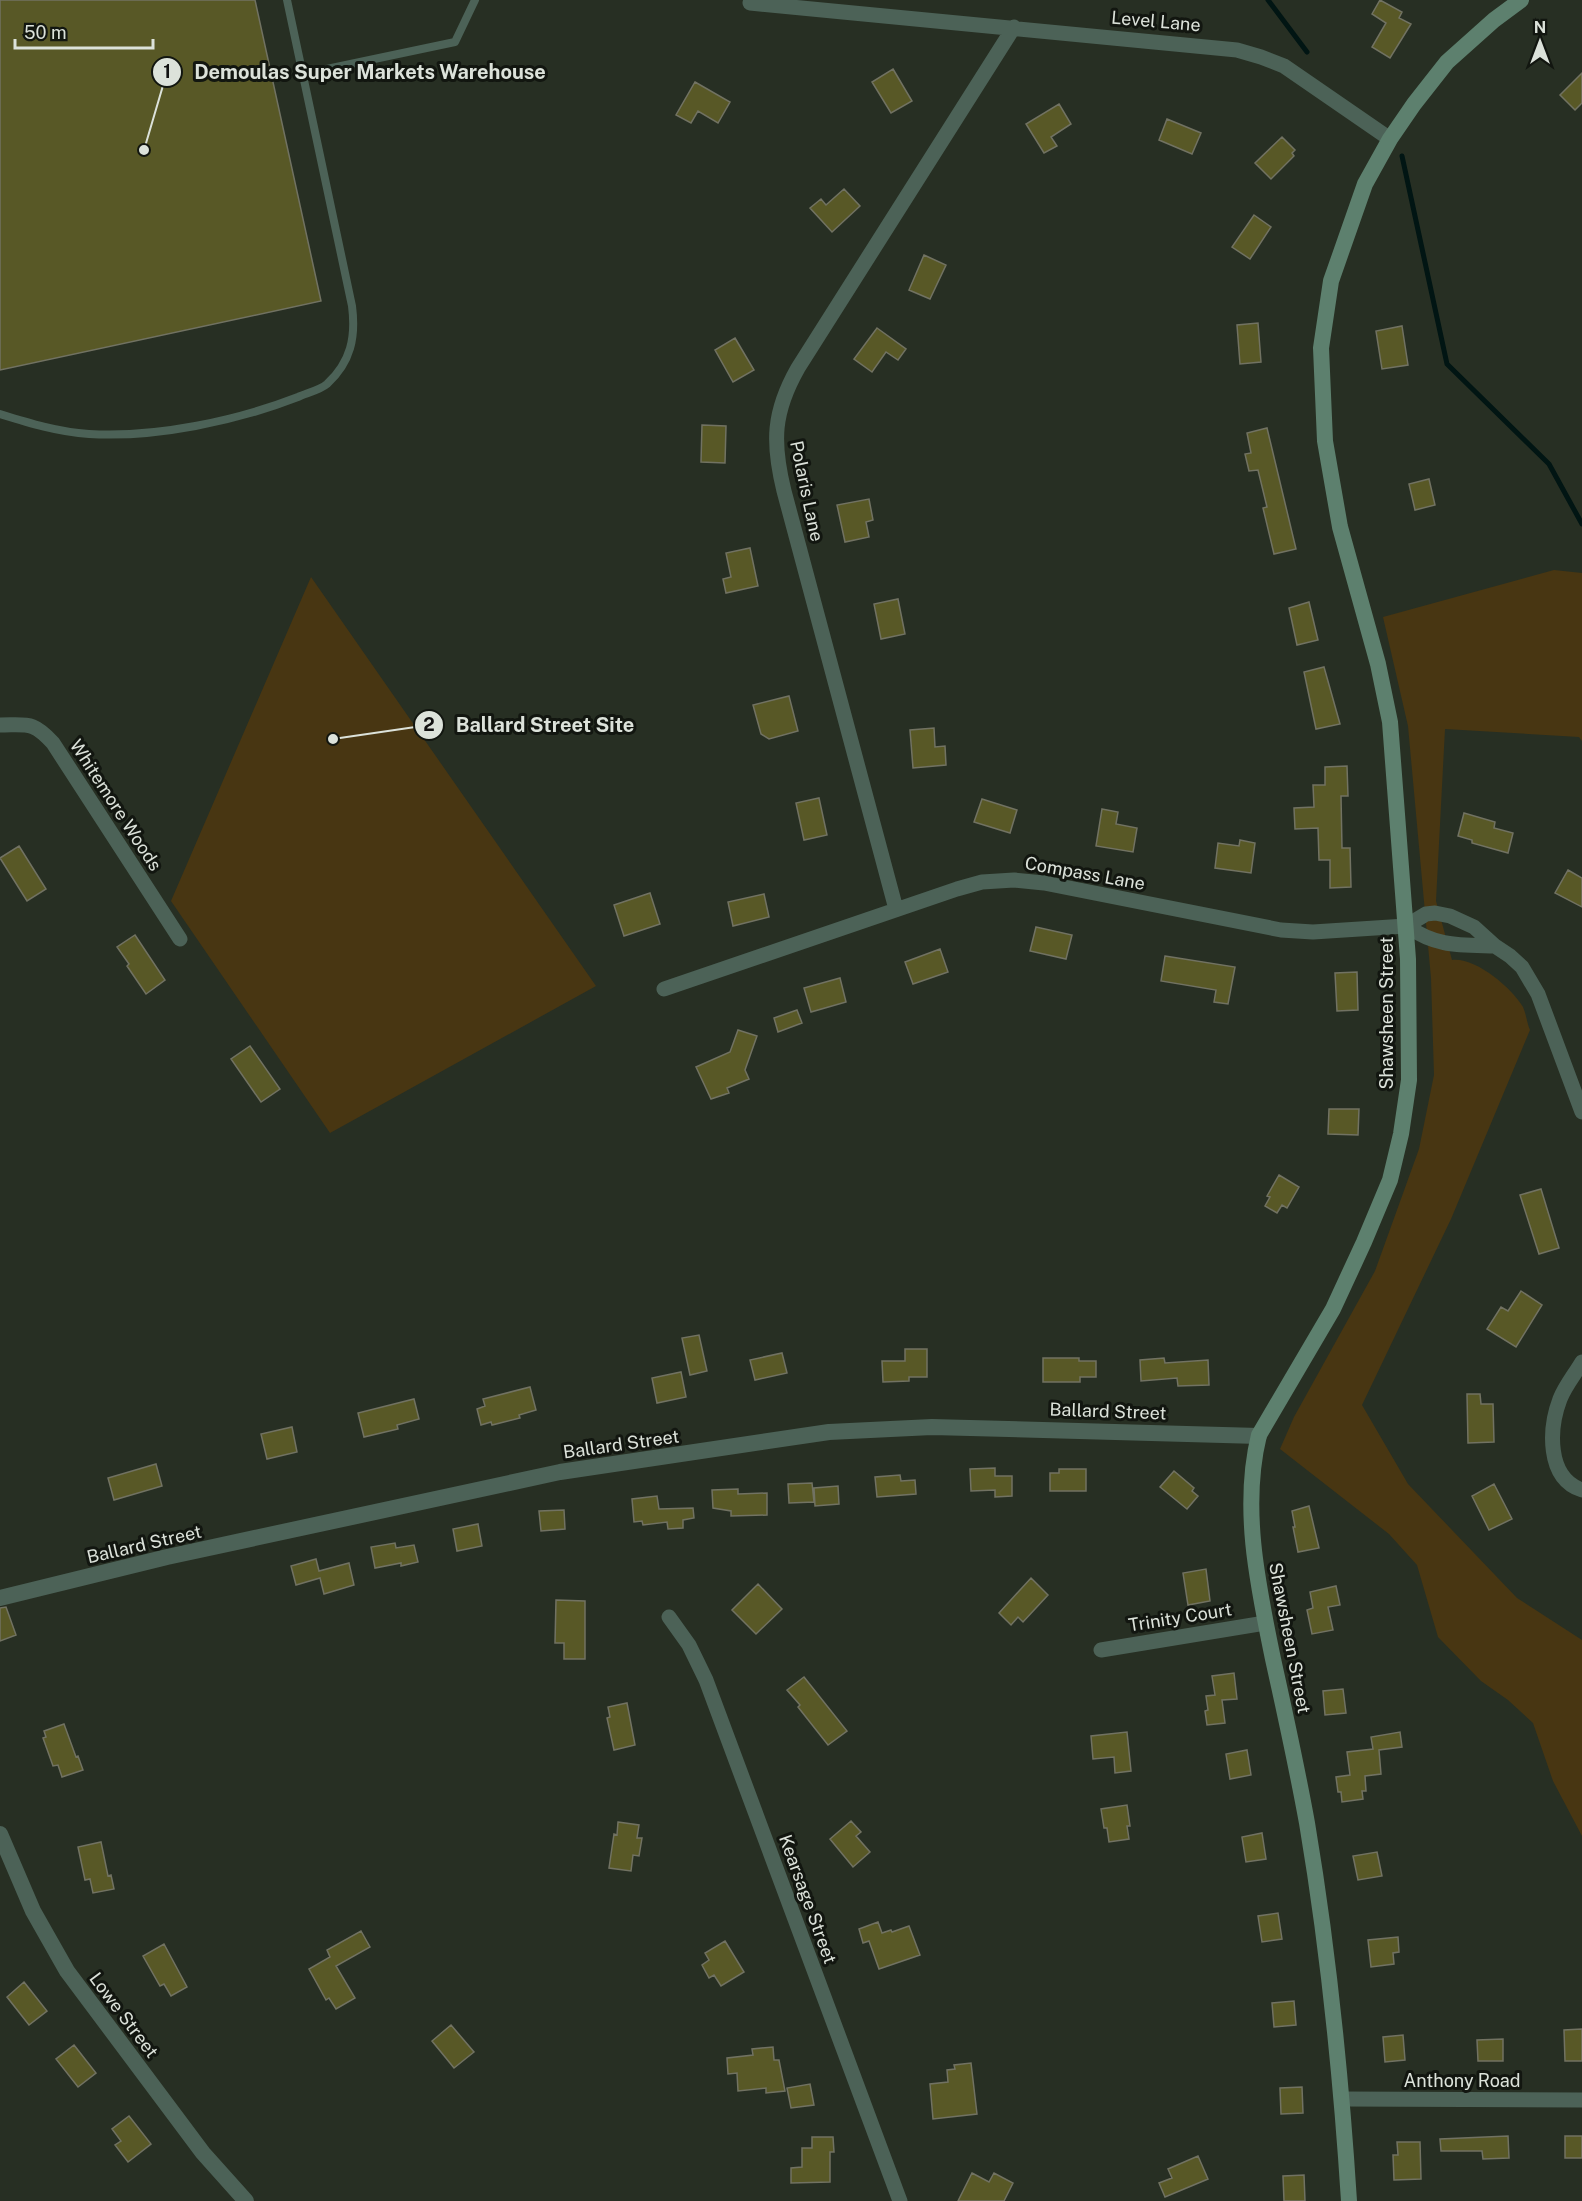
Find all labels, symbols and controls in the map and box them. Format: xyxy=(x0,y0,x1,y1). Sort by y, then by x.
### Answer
street label: Level Lane xyxy=(1110,7,1202,35)
scale bar xyxy=(15,12,153,50)
north arrow xyxy=(1510,12,1570,72)
text: N xyxy=(1534,18,1546,37)
text: 50 m xyxy=(24,22,67,43)
callout: Demoulas Super Markets Warehouse xyxy=(152,53,558,91)
text: Demoulas Super Markets Warehouse xyxy=(194,60,546,84)
text: 1 xyxy=(163,61,171,82)
street label: Polaris Lane xyxy=(786,439,828,543)
callout: Ballard Street Site xyxy=(414,706,646,744)
text: Ballard Street Site xyxy=(456,713,634,737)
text: 2 xyxy=(423,714,435,735)
street label: Whitemore Woods xyxy=(66,735,166,875)
street label: Compass Lane xyxy=(1023,852,1147,894)
street label: Shawsheen Street xyxy=(1376,936,1397,1090)
street label: Ballard Street xyxy=(1049,1398,1167,1424)
street label: Ballard Street xyxy=(562,1425,680,1463)
street label: Ballard Street xyxy=(85,1521,203,1567)
street label: Shawsheen Street xyxy=(1265,1561,1315,1715)
street label: Trinity Court xyxy=(1127,1598,1233,1636)
street label: Kearsage Street xyxy=(775,1832,841,1966)
street label: Lowe Street xyxy=(85,1968,163,2062)
street label: Anthony Road xyxy=(1404,2070,1521,2091)

